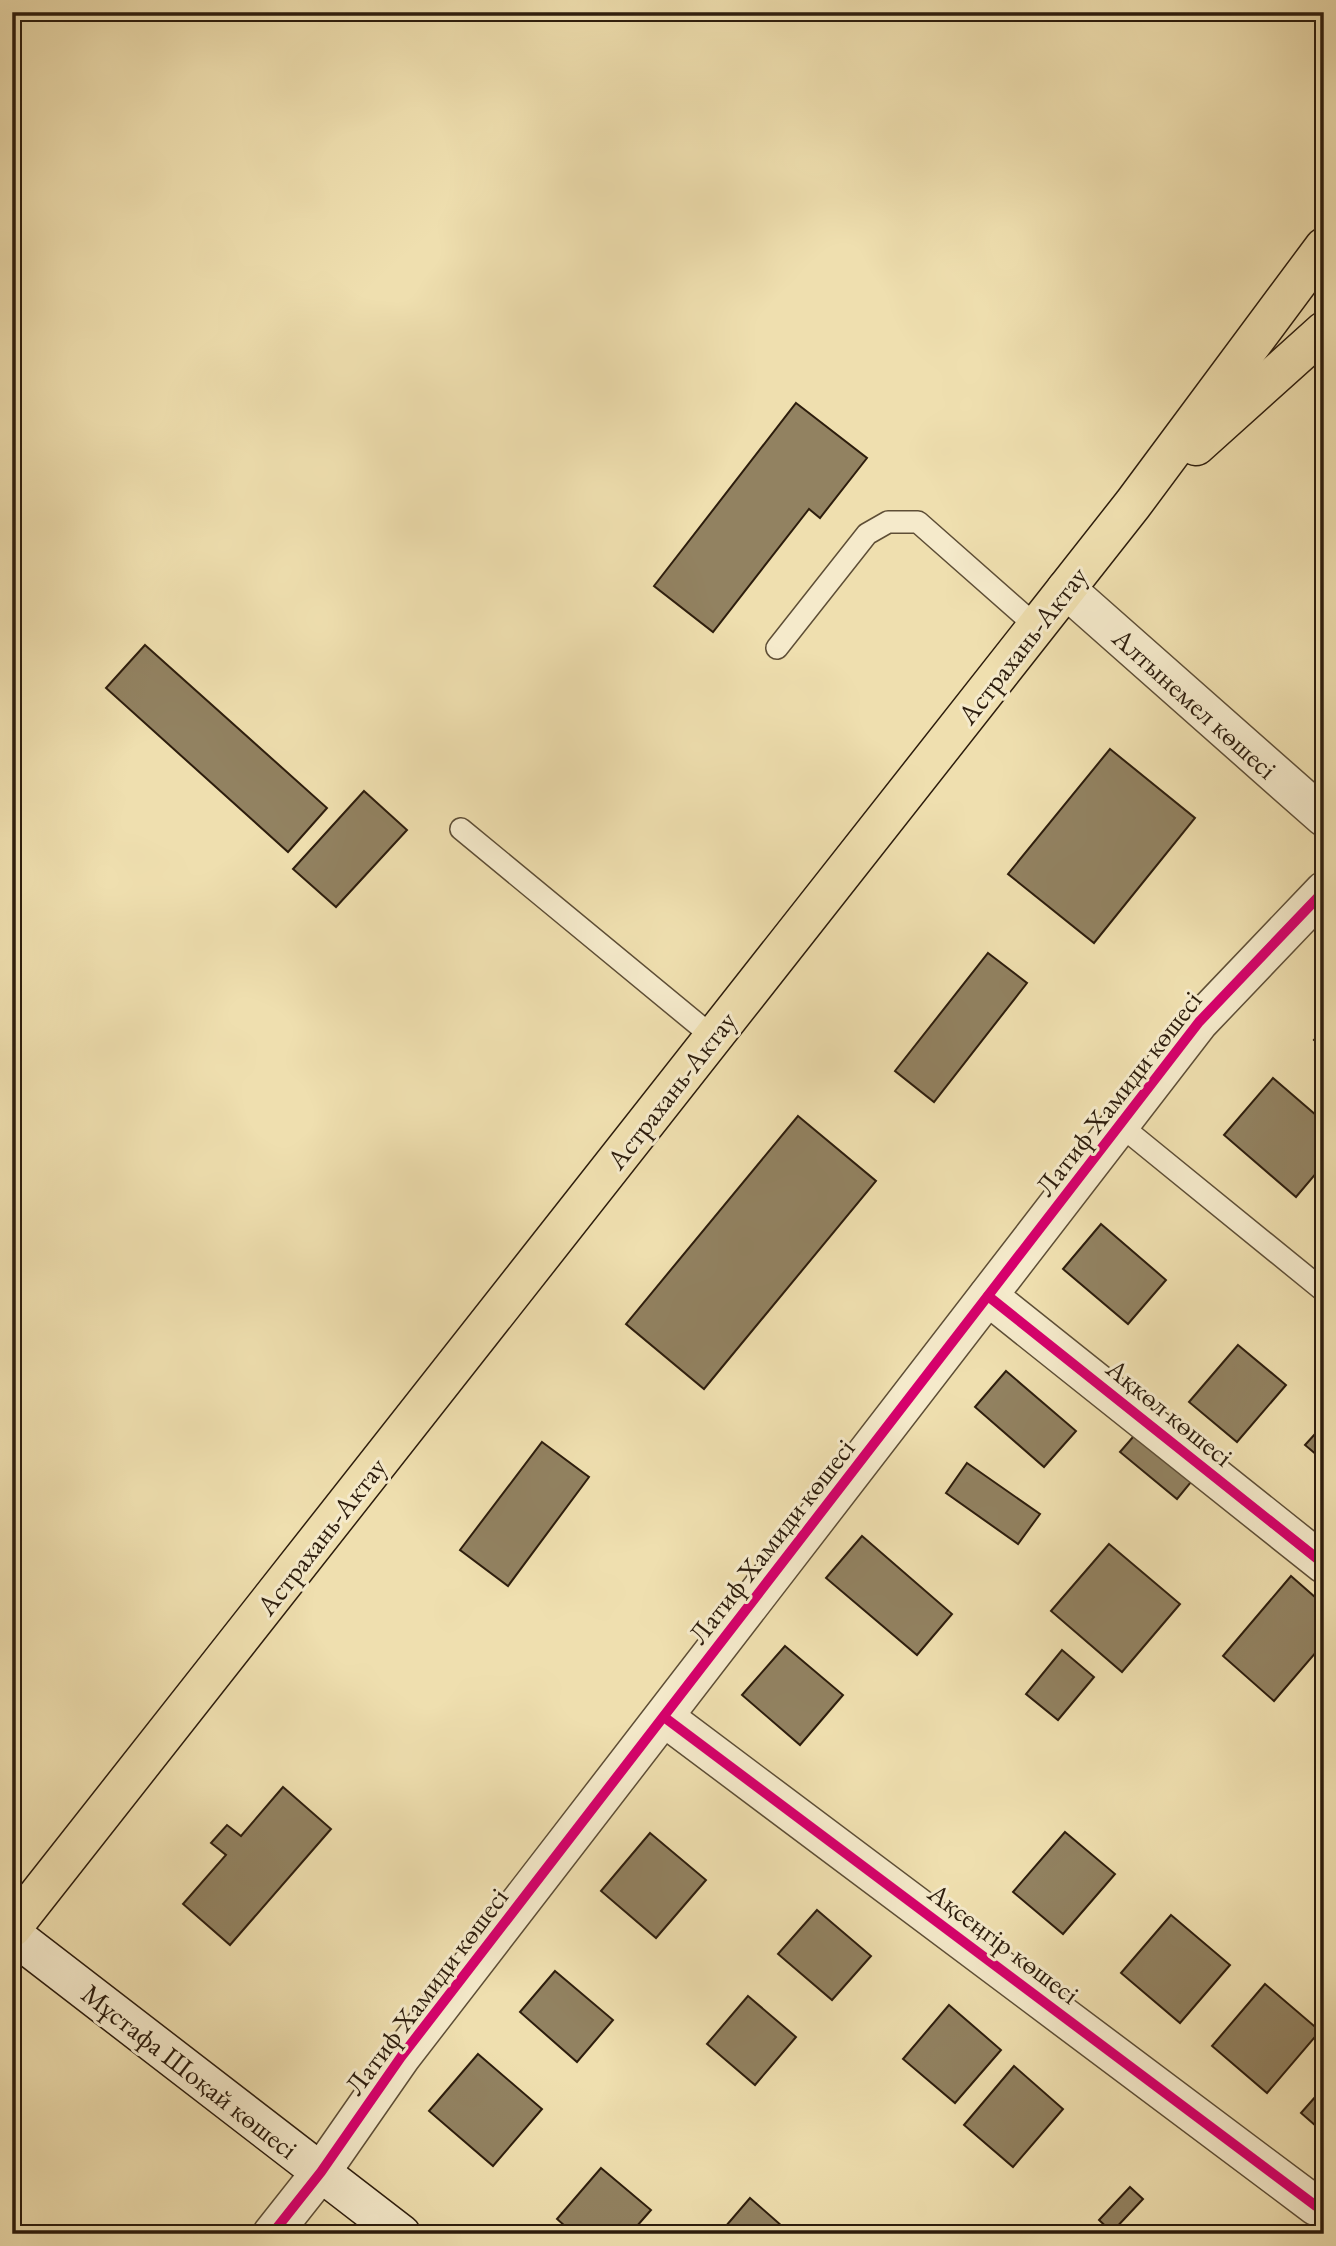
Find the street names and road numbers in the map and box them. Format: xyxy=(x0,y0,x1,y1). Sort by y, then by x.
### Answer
street label: Астрахань-Актау xyxy=(948,558,1095,732)
street label: Алтынемел көшесі xyxy=(1104,619,1285,787)
street label: Латиф Хамиди көшесі xyxy=(1027,983,1209,1203)
street label: Астрахань-Актау xyxy=(597,1003,744,1177)
street label: Ақкөл көшесі xyxy=(1099,1349,1241,1474)
street label: Латиф Хамиди көшесі xyxy=(680,1431,862,1651)
street label: Астрахань-Актау xyxy=(247,1449,394,1623)
street label: Ақсеңгір көшесі xyxy=(920,1874,1087,2012)
street label: Латиф Хамиди көшесі xyxy=(336,1880,516,2102)
street label: Мұстафа Шоқай көшесi xyxy=(75,1975,305,2167)

